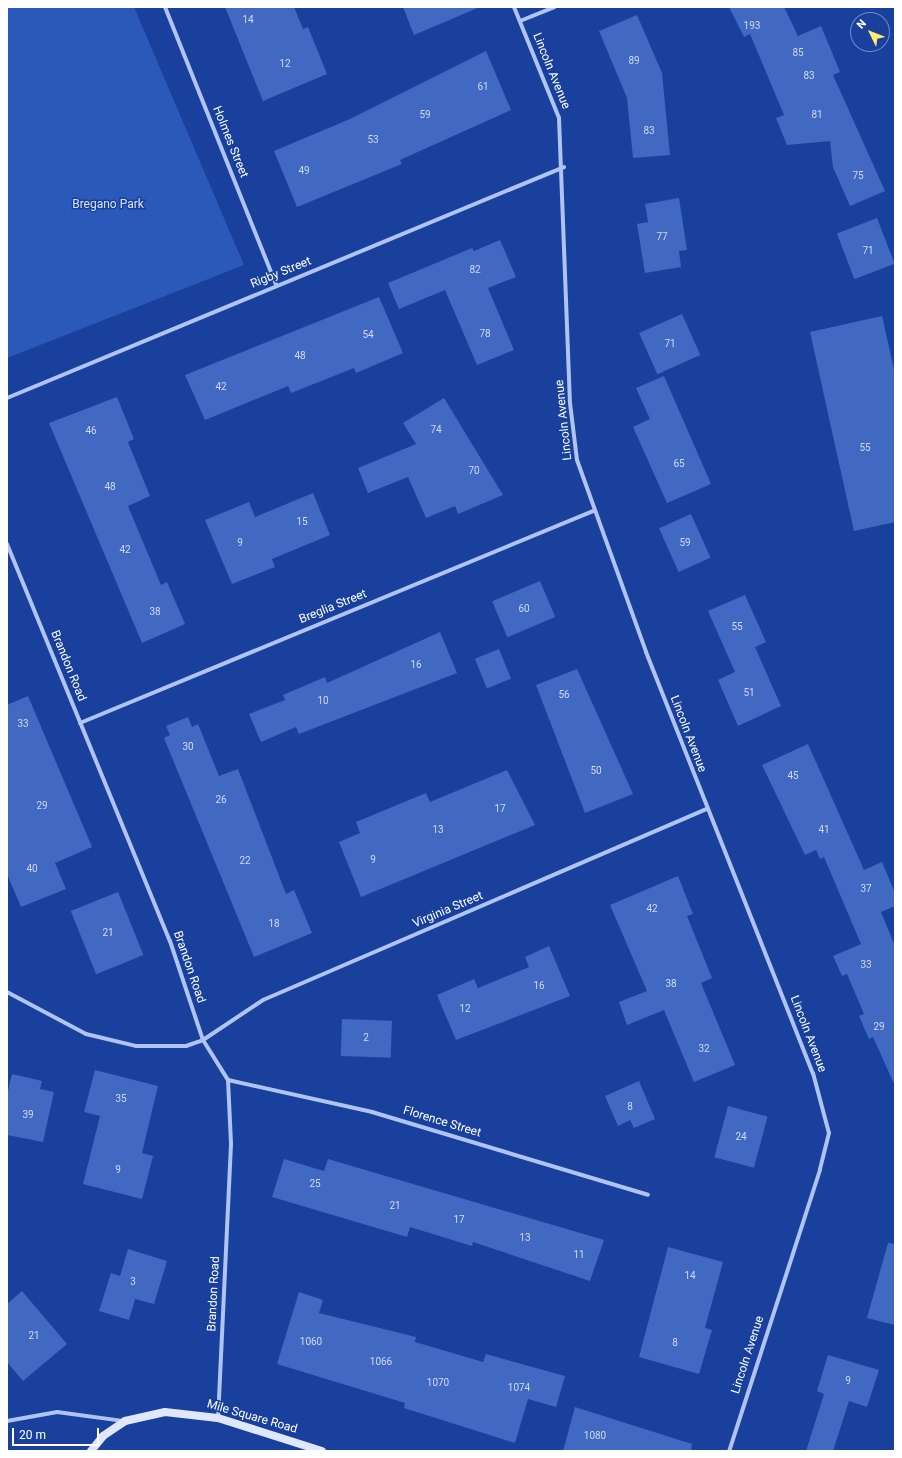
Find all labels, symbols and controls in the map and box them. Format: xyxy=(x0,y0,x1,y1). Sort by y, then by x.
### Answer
north arrow xyxy=(850,12,890,52)
house number: 14 xyxy=(242,14,254,26)
text: N xyxy=(854,17,869,31)
house number: 193 xyxy=(744,20,760,32)
street label: Lincoln Avenue xyxy=(529,31,573,111)
house number: 85 xyxy=(792,47,804,59)
house number: 89 xyxy=(628,55,640,67)
house number: 12 xyxy=(279,58,291,70)
house number: 83 xyxy=(803,70,815,82)
house number: 61 xyxy=(477,81,489,93)
street label: Holmes Street xyxy=(209,104,251,180)
house number: 59 xyxy=(419,109,431,121)
house number: 81 xyxy=(811,109,823,121)
house number: 83 xyxy=(643,125,655,137)
house number: 53 xyxy=(367,134,379,146)
house number: 49 xyxy=(298,165,310,177)
house number: 75 xyxy=(852,170,864,182)
park label: Bregano Park xyxy=(72,198,144,212)
house number: 77 xyxy=(656,231,668,243)
house number: 71 xyxy=(862,245,874,257)
street label: Rigby Street xyxy=(249,254,313,292)
house number: 82 xyxy=(469,264,481,276)
house number: 78 xyxy=(479,328,491,340)
house number: 54 xyxy=(362,329,374,341)
house number: 71 xyxy=(664,338,676,350)
house number: 48 xyxy=(294,350,306,362)
street label: Lincoln Avenue xyxy=(553,379,575,461)
house number: 42 xyxy=(215,381,227,393)
house number: 74 xyxy=(430,424,442,436)
house number: 46 xyxy=(85,425,97,437)
house number: 55 xyxy=(859,442,871,454)
house number: 65 xyxy=(673,458,685,470)
house number: 70 xyxy=(468,465,480,477)
house number: 48 xyxy=(104,481,116,493)
house number: 15 xyxy=(296,516,308,528)
house number: 9 xyxy=(237,537,243,549)
house number: 59 xyxy=(679,537,691,549)
house number: 42 xyxy=(119,544,131,556)
street label: Breglia Street xyxy=(297,587,369,627)
house number: 60 xyxy=(518,603,530,615)
house number: 38 xyxy=(149,606,161,618)
house number: 55 xyxy=(731,621,743,633)
street label: Brandon Road xyxy=(47,628,89,704)
house number: 16 xyxy=(410,659,422,671)
house number: 51 xyxy=(743,687,755,699)
house number: 56 xyxy=(558,689,570,701)
street label: Lincoln Avenue xyxy=(667,694,709,774)
house number: 10 xyxy=(317,695,329,707)
house number: 33 xyxy=(17,718,29,730)
house number: 30 xyxy=(182,741,194,753)
house number: 50 xyxy=(590,765,602,777)
house number: 45 xyxy=(787,770,799,782)
house number: 26 xyxy=(215,794,227,806)
house number: 29 xyxy=(36,800,48,812)
house number: 17 xyxy=(494,803,506,815)
house number: 13 xyxy=(432,824,444,836)
house number: 41 xyxy=(818,824,830,836)
house number: 9 xyxy=(370,854,376,866)
house number: 22 xyxy=(239,855,251,867)
house number: 40 xyxy=(26,863,38,875)
house number: 37 xyxy=(860,883,872,895)
street label: Virginia Street xyxy=(411,889,485,931)
house number: 42 xyxy=(646,903,658,915)
house number: 18 xyxy=(268,918,280,930)
house number: 21 xyxy=(102,927,114,939)
street label: Brandon Road xyxy=(170,929,208,1005)
house number: 33 xyxy=(860,959,872,971)
house number: 38 xyxy=(665,978,677,990)
house number: 16 xyxy=(533,980,545,992)
street label: Lincoln Avenue xyxy=(787,994,829,1074)
house number: 12 xyxy=(459,1003,471,1015)
house number: 29 xyxy=(873,1021,885,1033)
house number: 2 xyxy=(363,1032,369,1044)
house number: 32 xyxy=(698,1043,710,1055)
house number: 35 xyxy=(115,1093,127,1105)
house number: 8 xyxy=(627,1101,633,1113)
street label: Florence Street xyxy=(401,1103,483,1141)
house number: 39 xyxy=(22,1109,34,1121)
house number: 24 xyxy=(735,1131,747,1143)
house number: 9 xyxy=(115,1164,121,1176)
house number: 25 xyxy=(309,1178,321,1190)
house number: 21 xyxy=(389,1200,401,1212)
house number: 17 xyxy=(453,1214,465,1226)
house number: 13 xyxy=(519,1232,531,1244)
house number: 11 xyxy=(573,1249,585,1261)
street label: Brandon Road xyxy=(205,1256,223,1332)
house number: 14 xyxy=(684,1270,696,1282)
house number: 3 xyxy=(130,1276,136,1288)
street label: Lincoln Avenue xyxy=(729,1314,767,1396)
house number: 21 xyxy=(28,1330,40,1342)
house number: 1060 xyxy=(300,1336,322,1348)
house number: 8 xyxy=(672,1337,678,1349)
house number: 1066 xyxy=(370,1356,392,1368)
house number: 9 xyxy=(845,1375,851,1387)
house number: 1070 xyxy=(427,1377,449,1389)
house number: 1074 xyxy=(508,1382,530,1394)
street label: Mile Square Road xyxy=(205,1397,299,1437)
scale bar xyxy=(14,1420,101,1446)
text: 20 m xyxy=(19,1428,46,1442)
house number: 1080 xyxy=(584,1430,606,1442)

